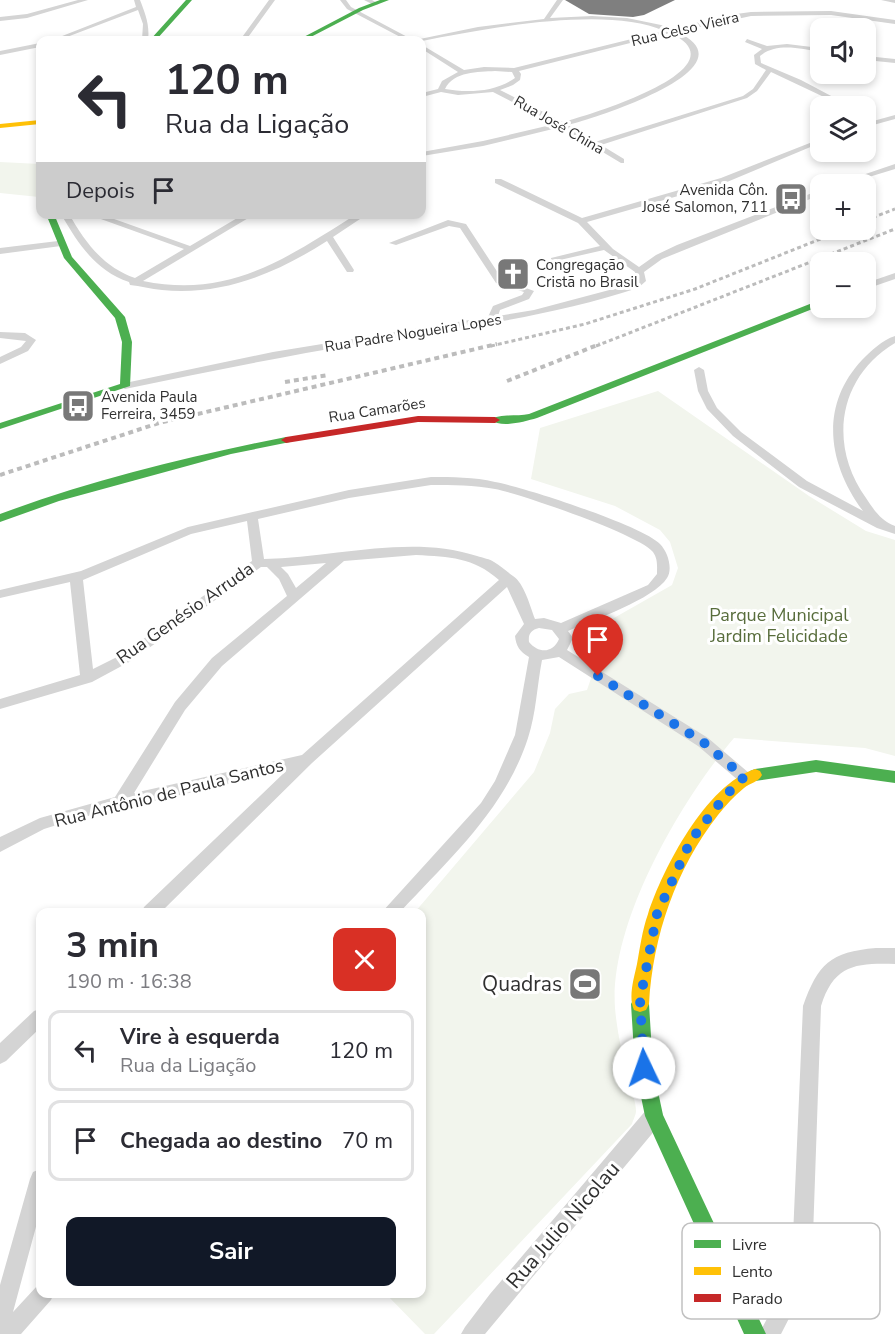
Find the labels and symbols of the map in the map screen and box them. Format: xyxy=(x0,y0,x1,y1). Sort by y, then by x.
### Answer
street label: Rua Celso Vieira xyxy=(629,7,741,51)
street label: Rua José China xyxy=(510,91,608,159)
place label: Avenida Côn. José Salomon, 711 xyxy=(641,180,768,217)
bus stop icon: Avenida Côn. José Salomon, 711 xyxy=(773,181,809,217)
place label: Congregação Cristã no Brasil xyxy=(536,255,639,292)
church icon: Congregação Cristã no Brasil xyxy=(495,256,531,292)
street label: Rua Padre Nogueira Lopes xyxy=(323,309,503,357)
place label: Avenida Paula Ferreira, 3459 xyxy=(101,387,198,424)
bus stop icon: Avenida Paula Ferreira, 3459 xyxy=(60,388,96,424)
street label: Rua Camarões xyxy=(327,392,427,428)
street label: Rua Genésio Arruda xyxy=(112,557,258,669)
park label: Parque Municipal Jardim Felicidade xyxy=(709,603,849,648)
pin xyxy=(572,614,623,676)
street label: Rua Antônio de Paula Santos xyxy=(52,753,286,833)
sports icon: Quadras xyxy=(567,966,603,1002)
place label: Quadras xyxy=(482,970,562,998)
position arrow xyxy=(612,1036,676,1100)
street label: Rua Julio Nicolau xyxy=(500,1155,626,1295)
legend xyxy=(682,1223,880,1319)
text: Livre xyxy=(732,1234,767,1256)
text: Lento xyxy=(732,1261,773,1283)
text: Parado xyxy=(732,1288,783,1310)

